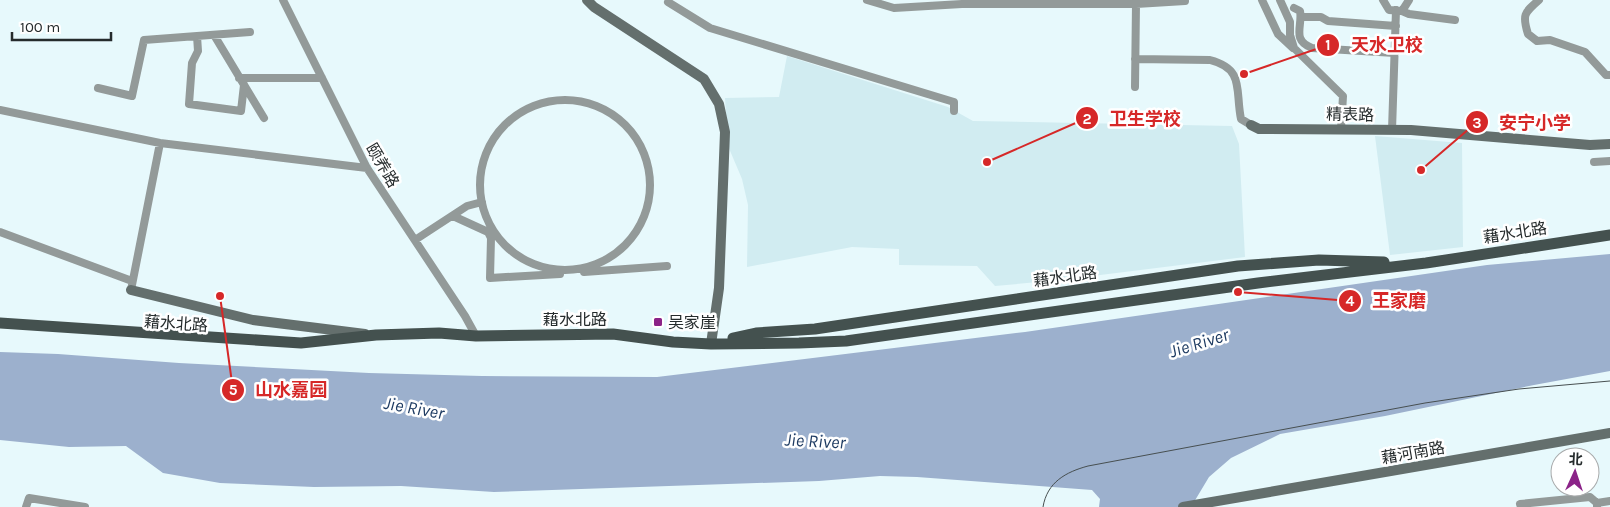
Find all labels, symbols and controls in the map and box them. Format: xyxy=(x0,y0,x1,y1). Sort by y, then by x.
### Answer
scale bar xyxy=(12,10,111,42)
text: 100 m xyxy=(20,18,60,36)
callout: 天水卫校 xyxy=(1316,28,1433,61)
text: 天水卫校 xyxy=(1351,34,1423,56)
text: 1 xyxy=(1325,36,1331,54)
callout: 卫生学校 xyxy=(1074,102,1191,135)
street label: 精表路 xyxy=(1326,105,1374,124)
callout: 安宁小学 xyxy=(1464,106,1581,139)
text: 卫生学校 xyxy=(1109,108,1181,130)
text: 2 xyxy=(1082,110,1092,128)
text: 安宁小学 xyxy=(1499,112,1571,134)
text: 3 xyxy=(1472,114,1482,132)
street label: 颐养路 xyxy=(362,140,403,191)
street label: 藉水北路 xyxy=(1482,218,1548,247)
street label: 藉水北路 xyxy=(1032,263,1098,290)
callout: 王家磨 xyxy=(1337,284,1436,317)
text: 王家磨 xyxy=(1372,290,1426,312)
text: 4 xyxy=(1346,292,1355,310)
street label: 藉水北路 xyxy=(543,310,607,329)
street label: 藉水北路 xyxy=(143,312,209,335)
place label: 吴家崖 xyxy=(668,313,716,332)
marker: 吴家崖 xyxy=(652,316,664,328)
water label: Jie River xyxy=(1167,323,1232,362)
callout: 山水嘉园 xyxy=(220,373,337,406)
text: 山水嘉园 xyxy=(255,379,327,401)
text: 5 xyxy=(229,381,238,399)
water label: Jie River xyxy=(382,392,447,424)
water label: Jie River xyxy=(784,428,847,454)
street label: 藉河南路 xyxy=(1380,438,1446,467)
north arrow xyxy=(1550,447,1600,497)
text: 北 xyxy=(1568,451,1583,468)

